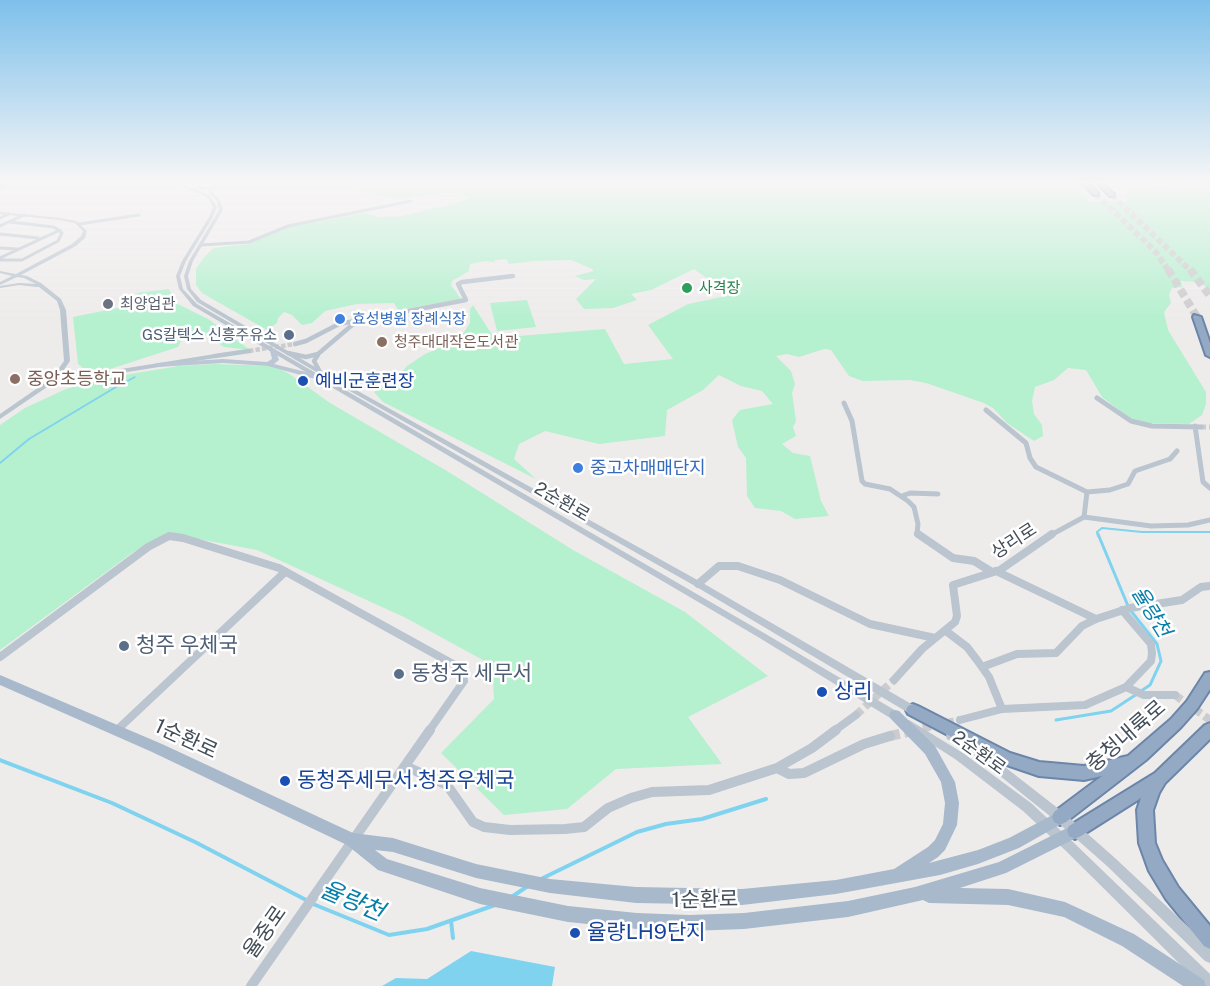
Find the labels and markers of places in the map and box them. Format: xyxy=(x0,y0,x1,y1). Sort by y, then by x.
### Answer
place label: 사격장 xyxy=(699,279,740,297)
marker: 사격장 xyxy=(680,281,694,295)
place label: 최양업관 xyxy=(120,295,175,313)
marker: 최양업관 xyxy=(101,297,115,311)
place label: 효성병원 장례식장 xyxy=(352,310,466,328)
marker: 효성병원 장례식장 xyxy=(333,312,347,326)
place label: GS칼텍스 신흥주유소 xyxy=(142,326,277,344)
marker: GS칼텍스 신흥주유소 xyxy=(282,328,296,342)
place label: 청주대대작은도서관 xyxy=(394,333,518,351)
marker: 청주대대작은도서관 xyxy=(375,335,389,349)
place label: 중앙초등학교 xyxy=(27,368,126,390)
place label: 예비군훈련장 xyxy=(315,370,414,392)
marker: 중앙초등학교 xyxy=(8,372,22,386)
marker: 예비군훈련장 xyxy=(296,374,310,388)
place label: 중고차매매단지 xyxy=(590,457,706,479)
marker: 중고차매매단지 xyxy=(571,461,585,475)
place label: 청주 우체국 xyxy=(136,633,238,659)
marker: 청주 우체국 xyxy=(117,639,131,653)
place label: 동청주 세무서 xyxy=(411,661,532,687)
marker: 동청주 세무서 xyxy=(392,667,406,681)
place label: 상리 xyxy=(834,679,873,705)
marker: 상리 xyxy=(815,685,829,699)
place label: 동청주세무서.청주우체국 xyxy=(297,768,514,794)
marker: 동청주세무서.청주우체국 xyxy=(278,774,292,788)
place label: 율량LH9단지 xyxy=(587,920,706,946)
marker: 율량LH9단지 xyxy=(568,926,582,940)

